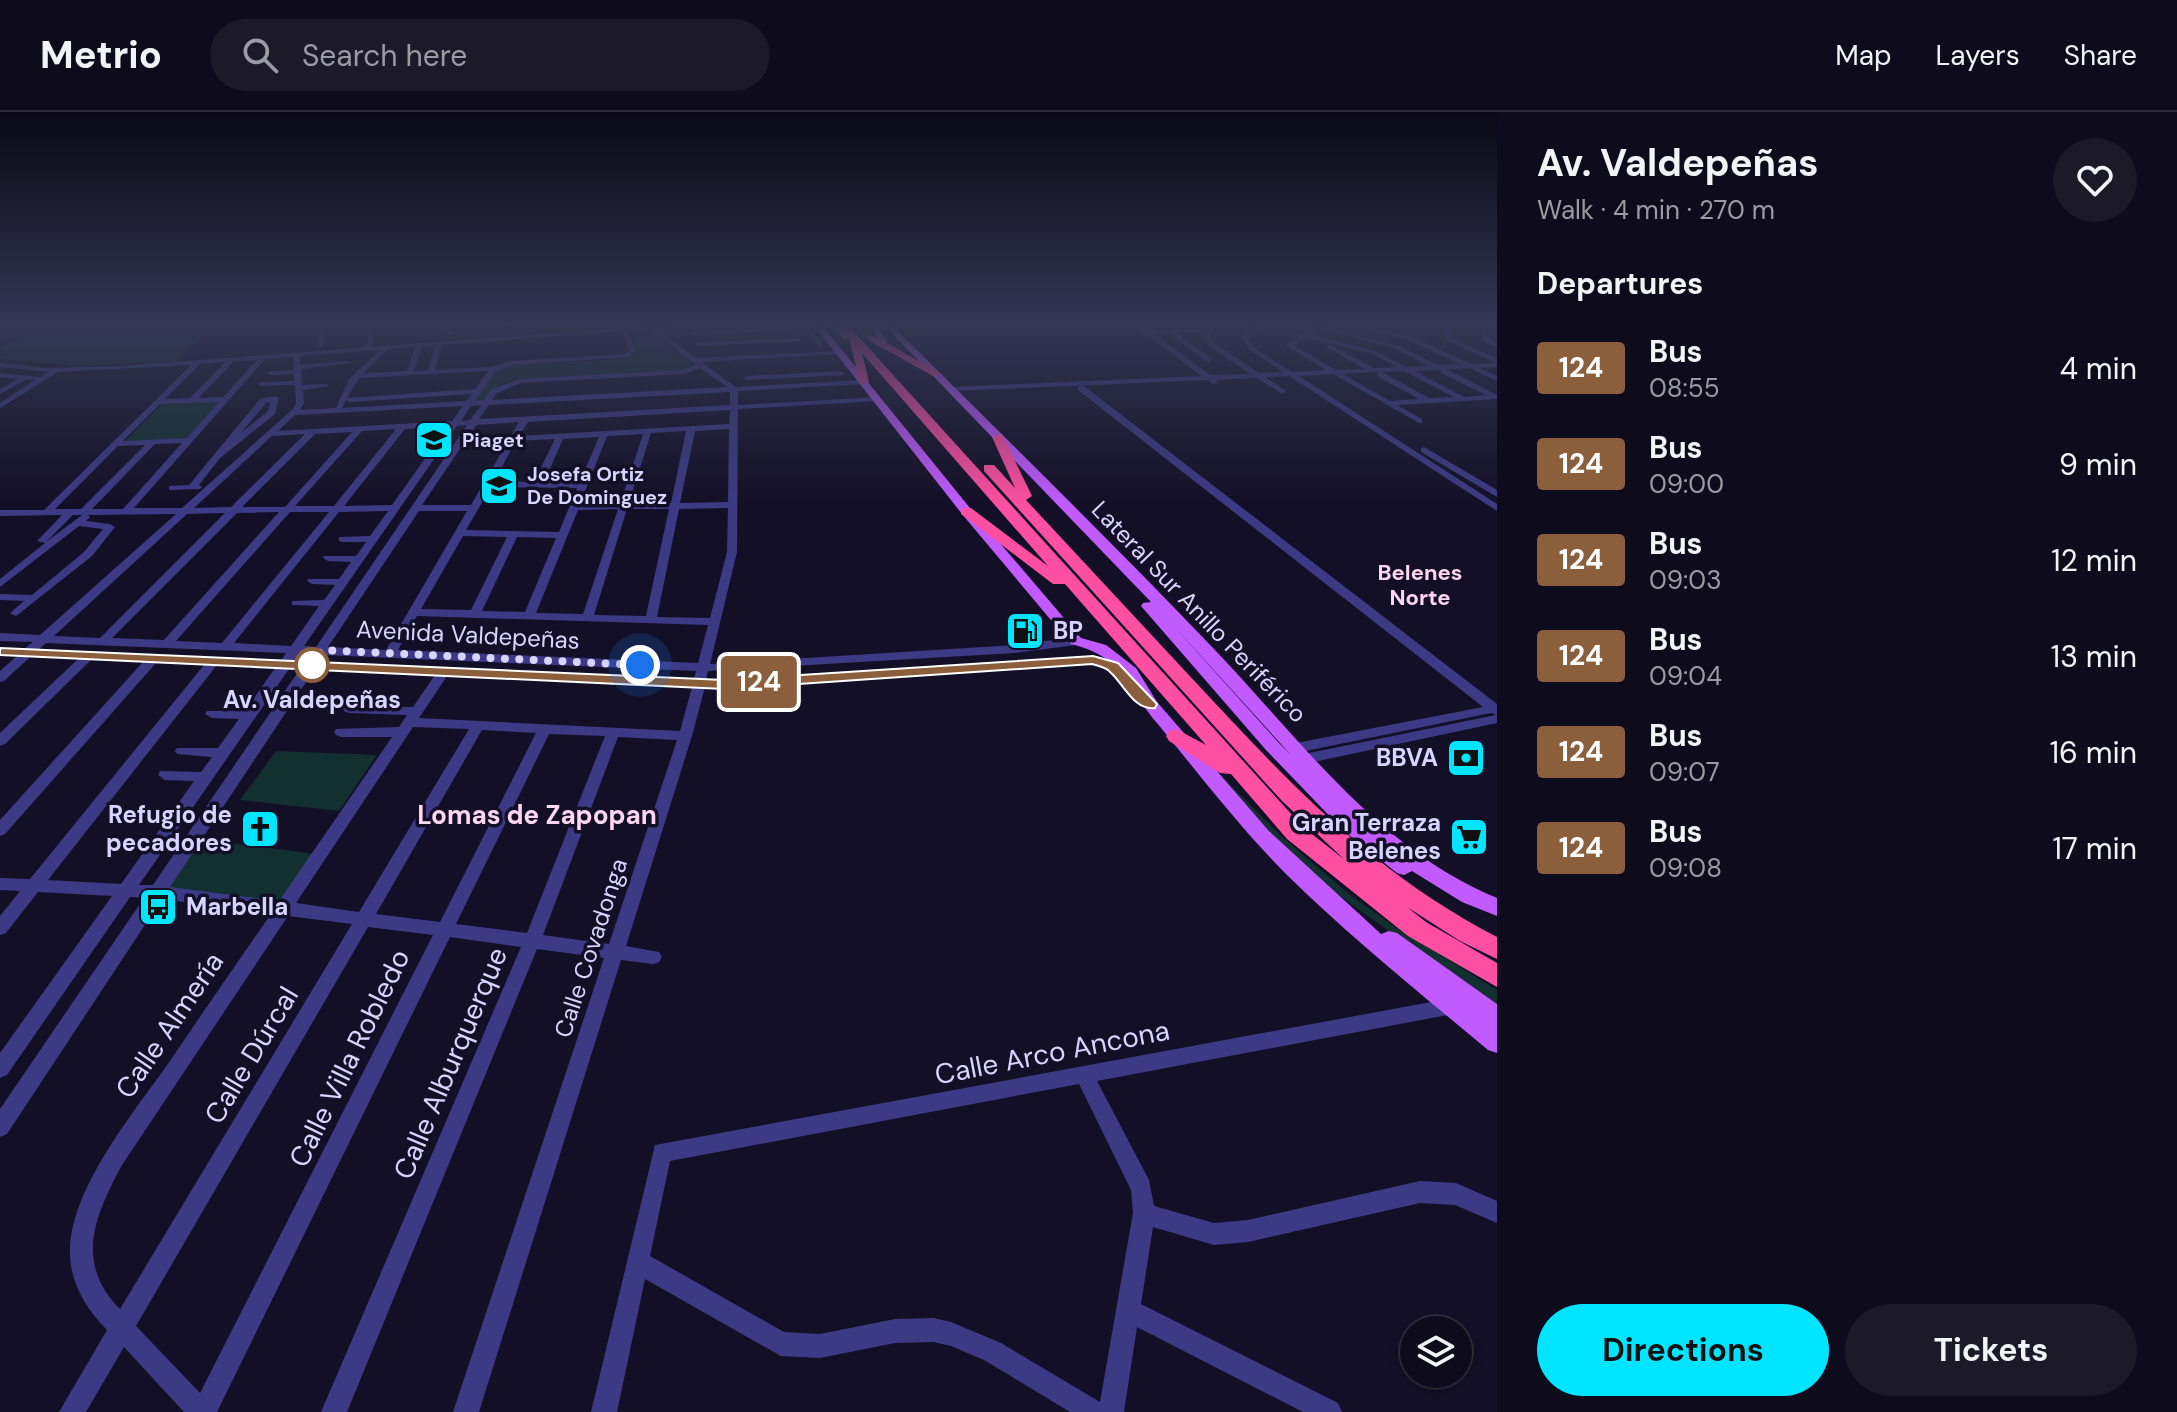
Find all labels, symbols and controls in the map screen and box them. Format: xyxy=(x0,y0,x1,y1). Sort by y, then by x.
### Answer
search box xyxy=(210,19,770,91)
text: Metrio xyxy=(40,30,162,80)
icon: search xyxy=(238,33,282,77)
text: Search here xyxy=(302,36,467,75)
text: Map xyxy=(1835,37,1892,74)
text: Layers xyxy=(1936,37,2020,74)
text: Share xyxy=(2064,37,2137,74)
text: Av. Valdepeñas xyxy=(1537,138,1819,188)
button: heart xyxy=(2053,138,2137,222)
text: Walk · 4 min · 270 m xyxy=(1537,193,1775,227)
text: Departures xyxy=(1537,264,1703,303)
text: Bus xyxy=(1649,332,1703,371)
text: 124 xyxy=(1559,349,1603,386)
text: 4 min xyxy=(2060,349,2137,388)
text: 08:55 xyxy=(1649,371,1720,405)
school or university icon: Piaget xyxy=(413,419,455,461)
place label: Piaget xyxy=(462,427,524,453)
text: Bus xyxy=(1649,428,1703,467)
text: 124 xyxy=(1559,445,1603,482)
text: 9 min xyxy=(2059,445,2137,484)
place label: Josefa Ortiz De Dominguez xyxy=(527,461,667,510)
school or university icon: Josefa Ortiz De Dominguez xyxy=(478,465,520,507)
text: 09:00 xyxy=(1649,467,1724,501)
street label: Lateral Sur Anillo Periférico xyxy=(1085,494,1314,729)
text: Bus xyxy=(1649,524,1703,563)
text: 124 xyxy=(1559,541,1603,578)
text: 12 min xyxy=(2051,541,2137,580)
district label: Belenes Norte xyxy=(1378,558,1462,612)
text: 09:03 xyxy=(1649,563,1722,597)
fuel station icon: BP xyxy=(1004,610,1046,652)
street label: Avenida Valdepeñas xyxy=(355,613,581,656)
place label: BP xyxy=(1053,615,1083,646)
text: Bus xyxy=(1649,620,1703,659)
text: 124 xyxy=(1559,637,1603,674)
text: 13 min xyxy=(2051,637,2137,676)
your location xyxy=(620,645,660,685)
marker: Av. Valdepeñas xyxy=(295,648,329,682)
line badge: 124 xyxy=(713,656,805,708)
text: 09:04 xyxy=(1649,659,1722,693)
text: 124 xyxy=(737,663,781,700)
place label: Av. Valdepeñas xyxy=(223,684,401,715)
text: Bus xyxy=(1649,716,1703,755)
text: 124 xyxy=(1559,733,1603,770)
text: 16 min xyxy=(2050,733,2137,772)
bank icon: BBVA xyxy=(1445,737,1487,779)
place label: BBVA xyxy=(1376,742,1438,773)
text: 09:07 xyxy=(1649,755,1720,789)
district label: Lomas de Zapopan xyxy=(417,798,657,832)
place label: Refugio de pecadores xyxy=(106,799,232,858)
place label: Gran Terraza Belenes xyxy=(1292,807,1441,866)
church icon: Refugio de pecadores xyxy=(239,808,281,850)
text: Bus xyxy=(1649,812,1703,851)
supermarket icon: Gran Terraza Belenes xyxy=(1448,816,1490,858)
text: 124 xyxy=(1559,829,1603,866)
text: 17 min xyxy=(2052,829,2137,868)
text: 09:08 xyxy=(1649,851,1722,885)
street label: Calle Covadonga xyxy=(547,854,634,1041)
bus stop icon: Marbella xyxy=(137,886,179,928)
place label: Marbella xyxy=(186,891,288,922)
street label: Calle Alburquerque xyxy=(385,942,516,1185)
street label: Calle Villa Robledo xyxy=(281,943,418,1173)
street label: Calle Almería xyxy=(107,945,232,1106)
street label: Calle Dúrcal xyxy=(196,980,307,1131)
street label: Calle Arco Ancona xyxy=(932,1012,1173,1093)
button: Directions xyxy=(1537,1304,1829,1396)
button: Tickets xyxy=(1845,1304,2137,1396)
map controls xyxy=(1400,1316,1472,1388)
button: layers xyxy=(1400,1316,1472,1388)

